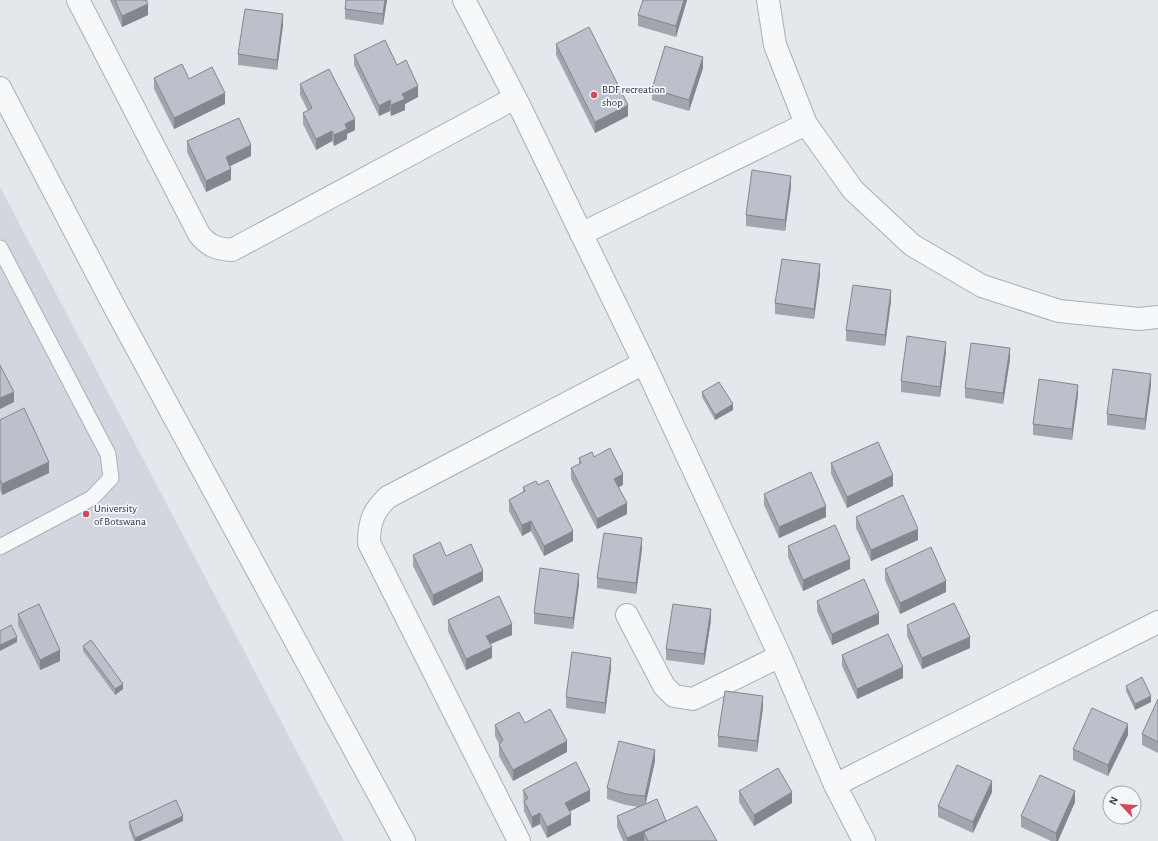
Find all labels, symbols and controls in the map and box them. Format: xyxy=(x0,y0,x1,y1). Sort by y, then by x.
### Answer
place label: BDF recreation shop xyxy=(602,84,665,108)
marker: BDF recreation shop xyxy=(589,90,599,100)
place label: University of Botswana xyxy=(94,503,146,527)
marker: University of Botswana xyxy=(81,509,91,519)
north arrow xyxy=(1102,785,1142,825)
text: N xyxy=(1107,795,1120,807)

